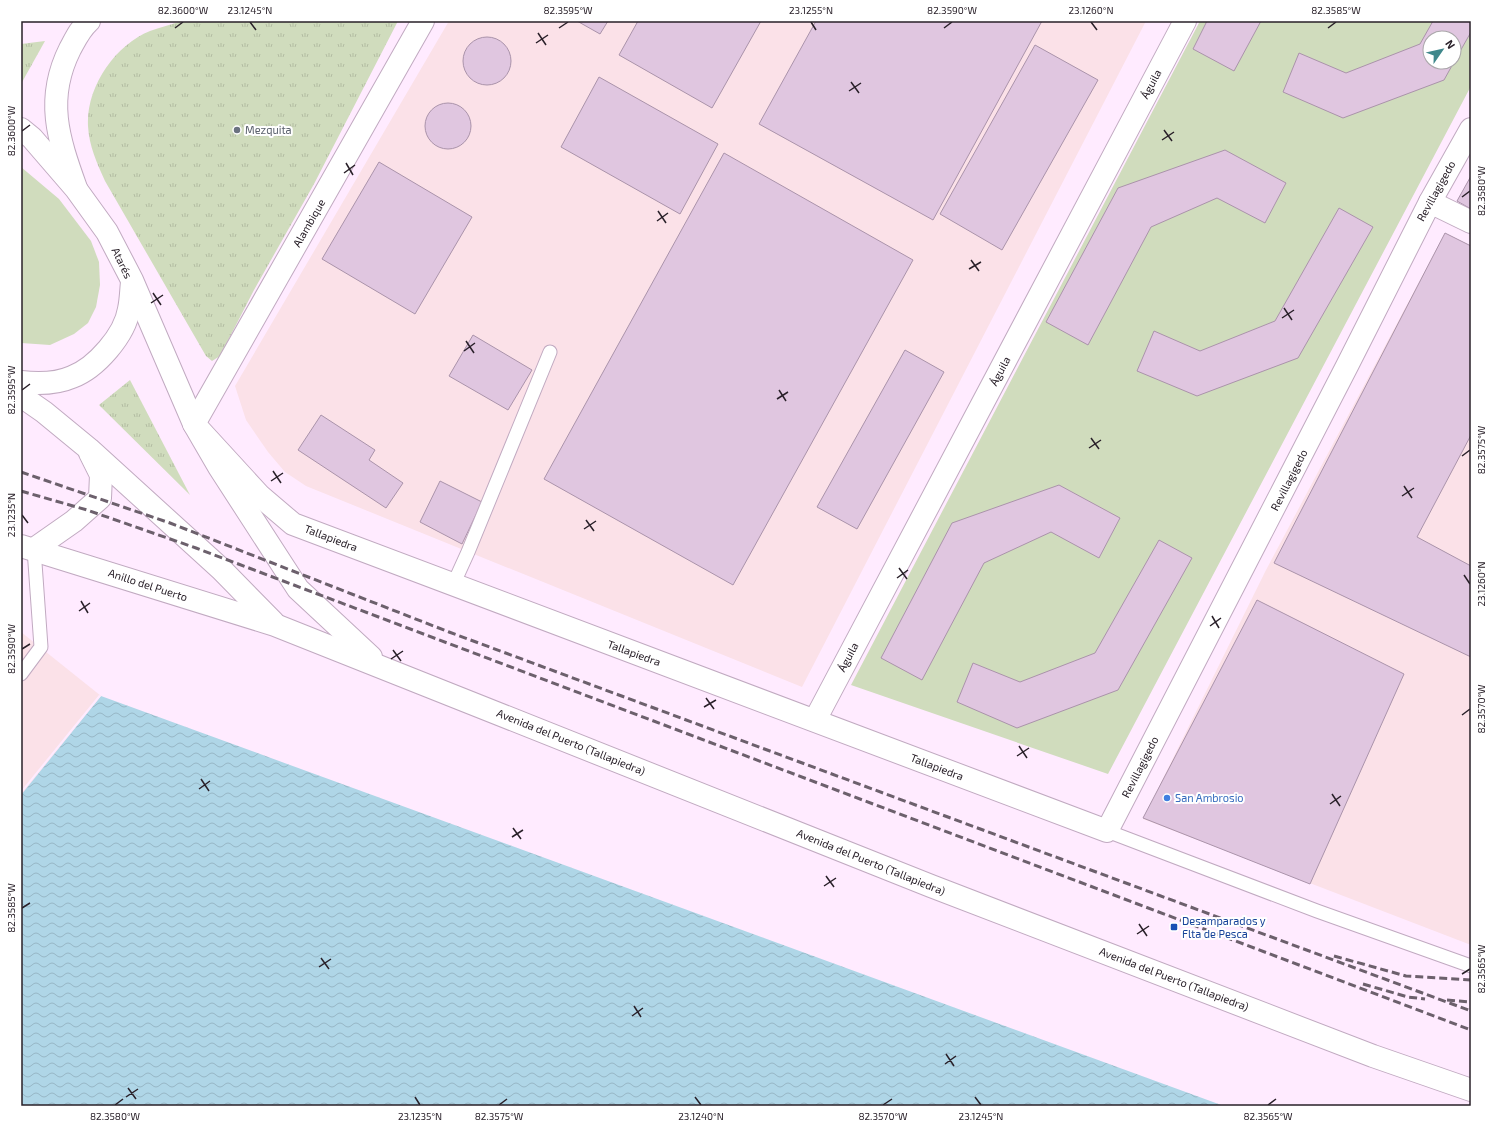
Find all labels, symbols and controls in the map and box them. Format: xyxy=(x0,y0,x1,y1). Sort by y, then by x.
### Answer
text: 82.3600°W xyxy=(158,4,209,16)
text: 23.1245°N xyxy=(228,4,272,16)
text: 82.3595°W xyxy=(543,4,593,16)
text: 23.1255°N xyxy=(789,4,833,16)
text: 82.3590°W xyxy=(927,4,977,16)
text: 23.1260°N xyxy=(1068,4,1114,16)
text: 82.3585°W xyxy=(1311,4,1361,16)
north arrow xyxy=(1422,30,1462,70)
text: N xyxy=(1443,37,1458,51)
street label: Águila xyxy=(1137,67,1164,101)
text: 82.3600°W xyxy=(5,105,17,156)
place label: Mezquita xyxy=(245,123,292,136)
marker: Mezquita xyxy=(232,125,242,135)
street label: Revillagigedo xyxy=(1414,158,1458,223)
text: 82.3580°W xyxy=(1475,165,1487,216)
street label: Alambique xyxy=(290,196,328,249)
street label: Atarés xyxy=(109,245,136,281)
street label: Águila xyxy=(986,354,1013,388)
text: 82.3595°W xyxy=(5,365,17,415)
text: 82.3575°W xyxy=(1475,425,1487,474)
street label: Revillagigedo xyxy=(1268,447,1310,513)
text: 23.1235°N xyxy=(5,493,17,537)
street label: Tallapiedra xyxy=(303,521,360,554)
text: 23.1260°N xyxy=(1475,561,1487,607)
street label: Anillo del Puerto xyxy=(107,566,189,603)
text: 82.3590°W xyxy=(5,624,17,674)
street label: Tallapiedra xyxy=(606,637,663,668)
street label: Águila xyxy=(834,640,861,674)
text: 82.3570°W xyxy=(1475,684,1487,734)
street label: Avenida del Puerto (Tallapiedra) xyxy=(495,706,647,777)
street label: Revillagigedo xyxy=(1119,734,1161,800)
street label: Tallapiedra xyxy=(909,750,966,783)
place label: San Ambrosio xyxy=(1175,791,1244,804)
marker: San Ambrosio xyxy=(1162,793,1172,803)
street label: Avenida del Puerto (Tallapiedra) xyxy=(795,826,947,897)
text: 82.3585°W xyxy=(5,883,17,933)
place label: Desamparados y Flta de Pesca xyxy=(1182,914,1266,940)
marker: Desamparados y Flta de Pesca xyxy=(1169,922,1179,932)
street label: Avenida del Puerto (Tallapiedra) xyxy=(1098,944,1251,1013)
text: 82.3565°W xyxy=(1475,944,1487,994)
text: 82.3580°W xyxy=(90,1110,141,1122)
text: 23.1235°N xyxy=(398,1110,442,1122)
text: 82.3575°W xyxy=(475,1110,524,1122)
text: 23.1240°N xyxy=(678,1110,724,1122)
text: 82.3570°W xyxy=(858,1110,908,1122)
text: 23.1245°N xyxy=(959,1110,1003,1122)
text: 82.3565°W xyxy=(1243,1110,1293,1122)

